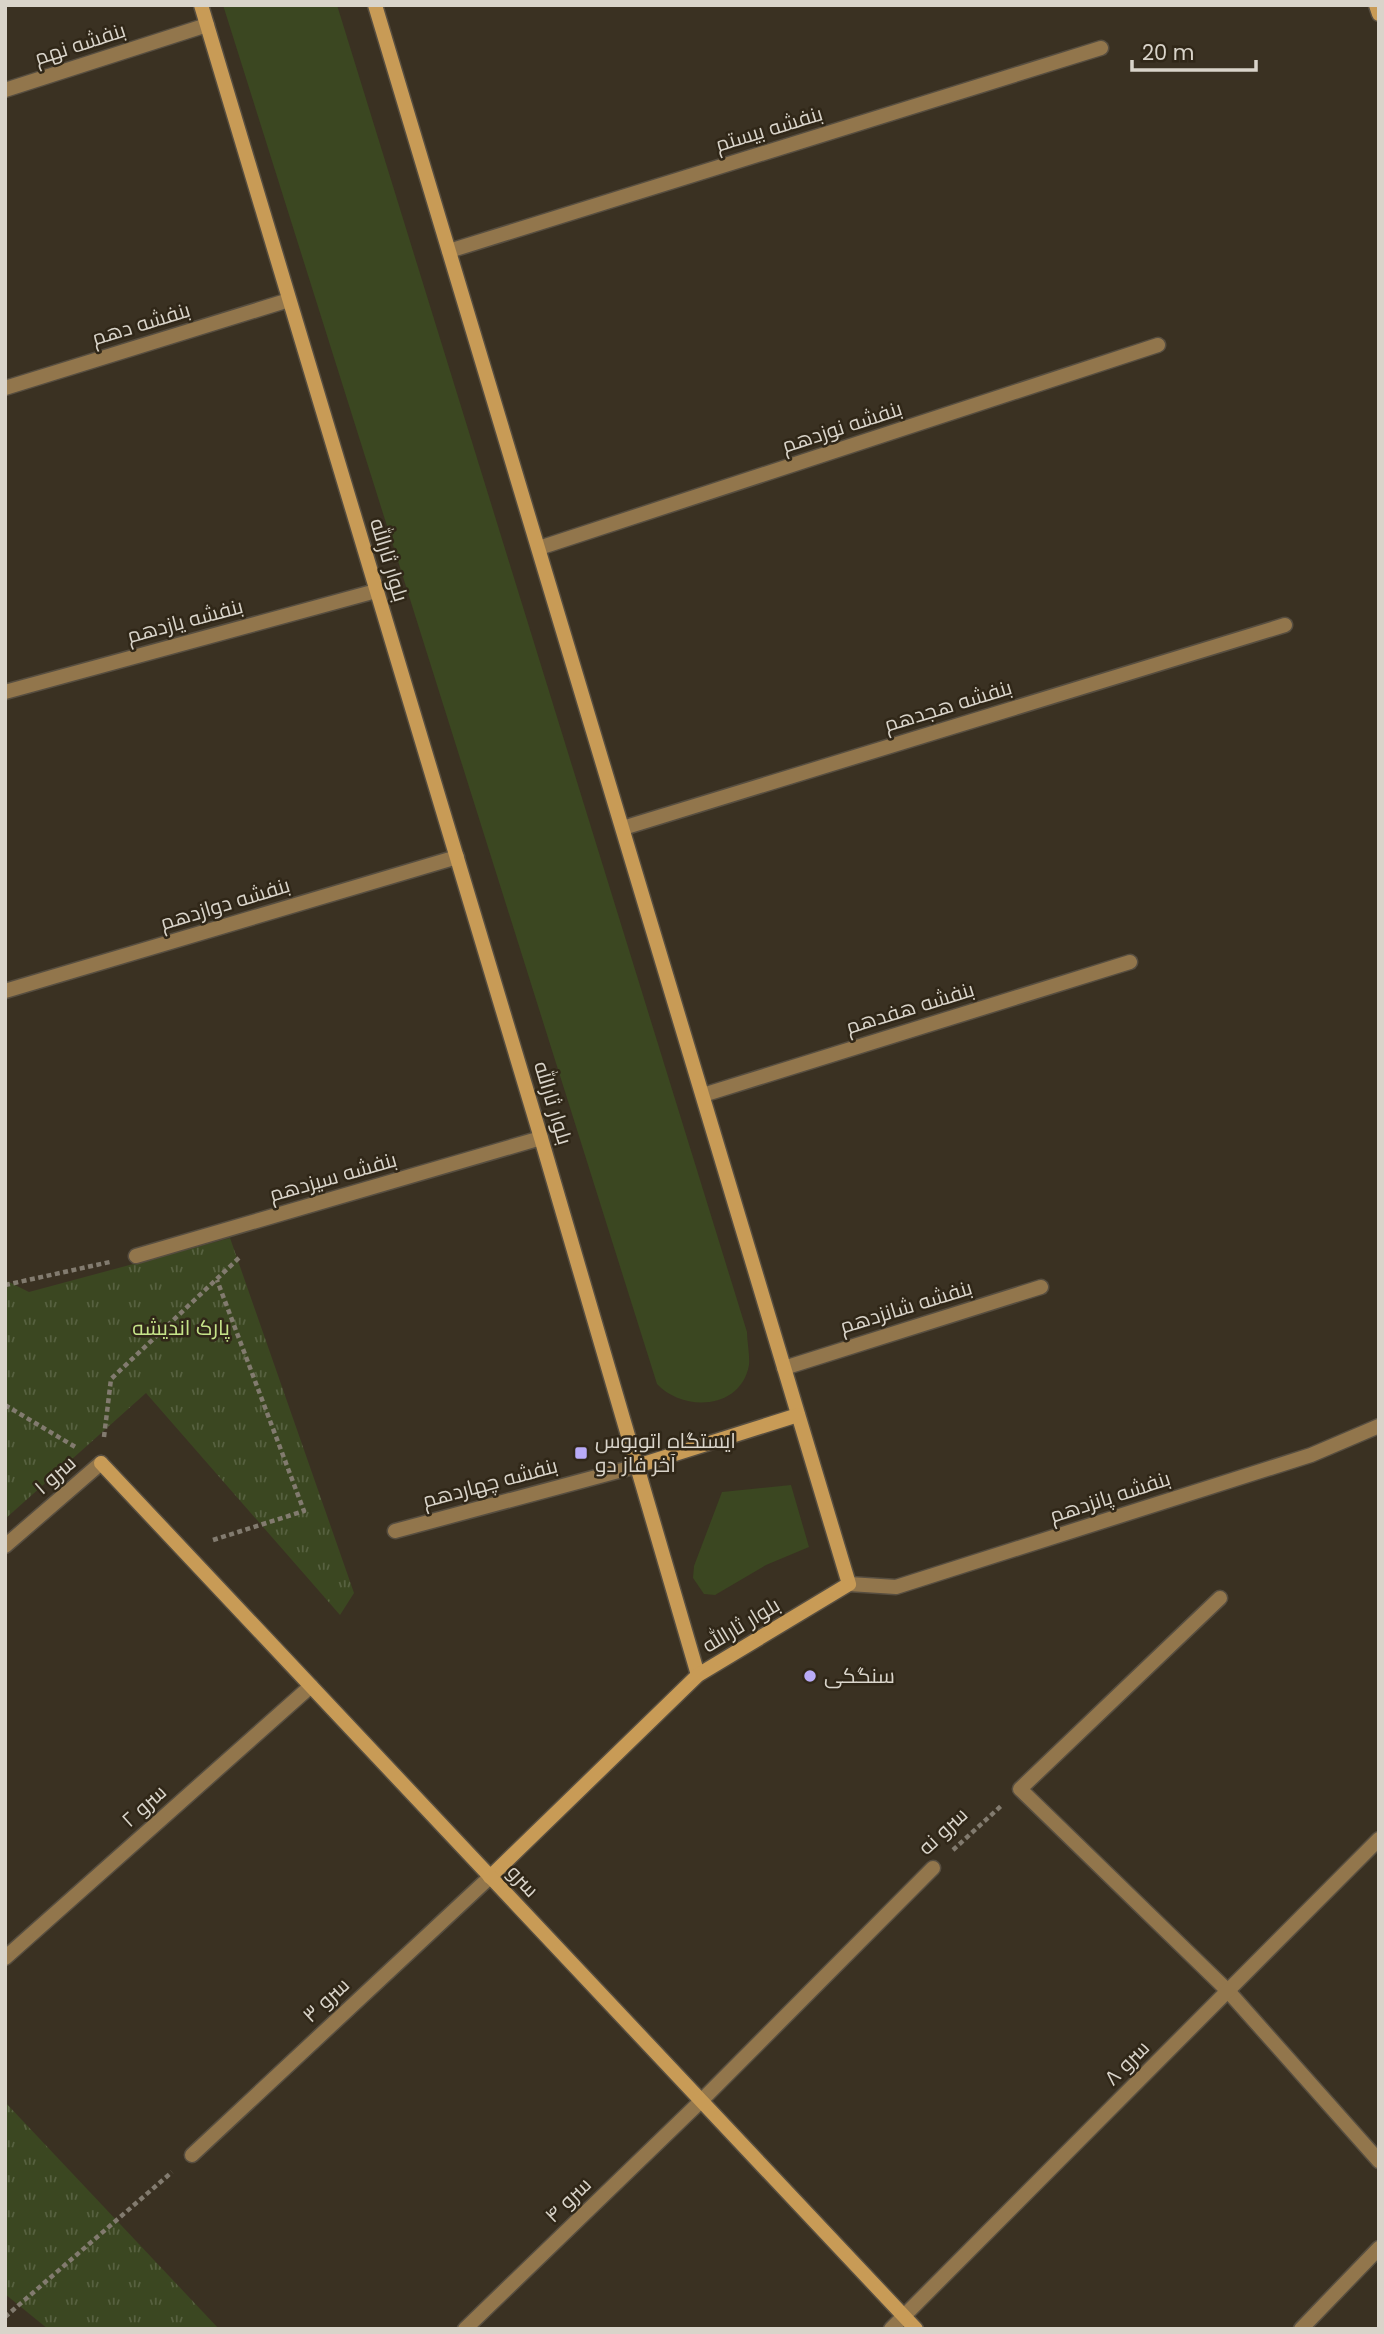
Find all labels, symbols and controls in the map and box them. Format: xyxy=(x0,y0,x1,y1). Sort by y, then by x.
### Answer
street label: بنفشه نهم xyxy=(31,15,129,72)
scale bar xyxy=(1132,28,1256,72)
text: 20 m xyxy=(1142,38,1195,67)
street label: بنفشه بیستم xyxy=(712,98,826,159)
street label: بنفشه دهم xyxy=(88,295,194,352)
street label: بنفشه نوزدهم xyxy=(778,393,906,460)
street label: بلوار ثارالله xyxy=(363,514,416,605)
street label: بنفشه یازدهم xyxy=(124,591,246,650)
street label: بنفشه هجدهم xyxy=(880,672,1015,739)
street label: بنفشه دوازدهم xyxy=(156,870,293,937)
street label: بنفشه هفدهم xyxy=(842,974,978,1041)
street label: بلوار ثارالله xyxy=(527,1057,580,1148)
street label: بنفشه سیزدهم xyxy=(266,1144,400,1209)
street label: بنفشه شانزدهم xyxy=(836,1273,976,1340)
park label: پارک اندیشه xyxy=(132,1313,230,1342)
place label: ایستگاه اتوبوس آخر فاز دو xyxy=(595,1426,736,1479)
marker: ایستگاه اتوبوس آخر فاز دو xyxy=(573,1445,589,1461)
street label: سرو ۱ xyxy=(27,1448,82,1501)
street label: بنفشه چهاردهم xyxy=(419,1451,561,1515)
street label: بنفشه پانزدهم xyxy=(1046,1463,1174,1530)
street label: بلوار ثارالله xyxy=(696,1590,785,1659)
place label: سنگکی xyxy=(824,1661,895,1690)
marker: سنگکی xyxy=(802,1668,818,1684)
street label: سرو ۲ xyxy=(115,1778,172,1834)
street label: سرو نه xyxy=(912,1800,974,1861)
street label: سرو xyxy=(501,1858,546,1903)
street label: سرو ۳ xyxy=(296,1970,356,2029)
street label: سرو ۸ xyxy=(1097,2033,1156,2092)
street label: سرو ۴ xyxy=(538,2170,597,2229)

